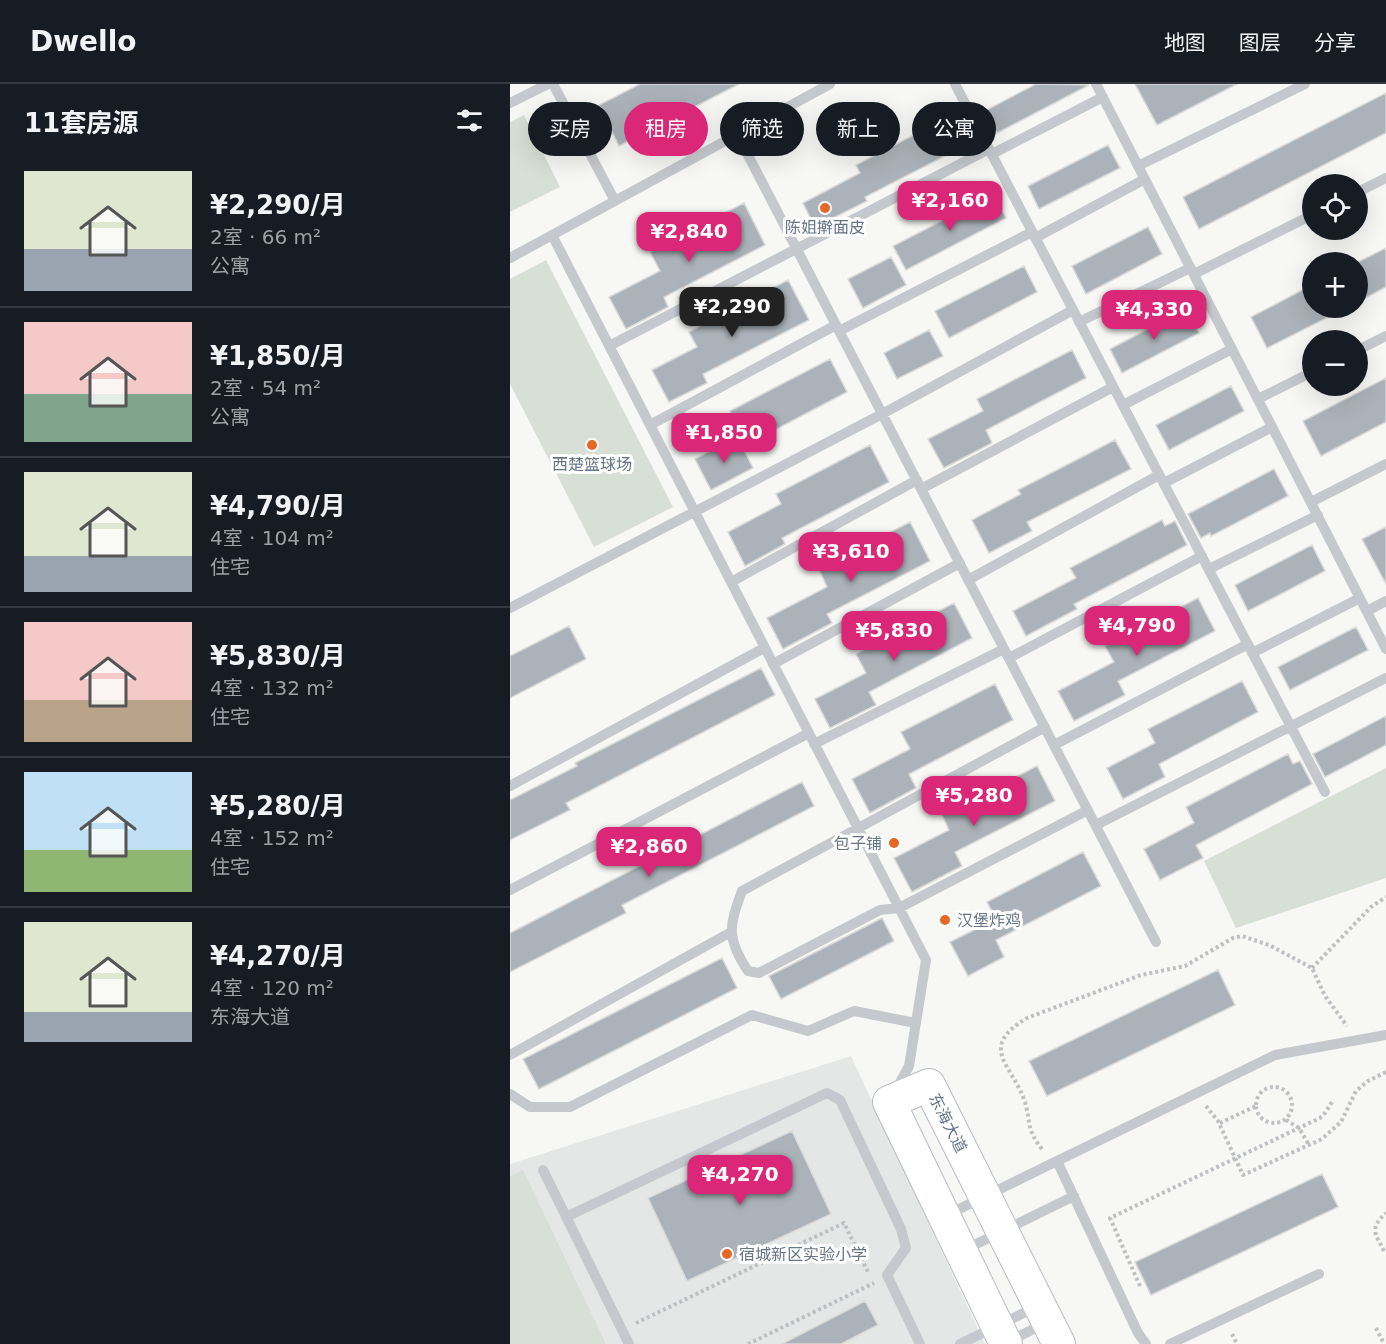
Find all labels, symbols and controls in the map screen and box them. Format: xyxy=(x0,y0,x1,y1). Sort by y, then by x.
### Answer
text: Dwello xyxy=(30,25,137,58)
text: 地图 xyxy=(1164,31,1206,55)
text: 图层 xyxy=(1239,31,1281,55)
text: 分享 xyxy=(1314,31,1356,55)
chip: 买房 xyxy=(528,102,612,156)
chip: 租房 xyxy=(624,102,708,156)
chip: 筛选 xyxy=(720,102,804,156)
chip: 新上 xyxy=(816,102,900,156)
chip: 公寓 xyxy=(912,102,996,156)
icon: filters xyxy=(453,104,486,137)
text: 11套房源 xyxy=(24,108,138,138)
map controls xyxy=(1302,174,1368,396)
button: locate xyxy=(1302,174,1368,240)
pin: ¥2,160 xyxy=(901,181,999,232)
text: ¥2,160 xyxy=(911,188,989,212)
text: ¥2,290/月 xyxy=(210,190,346,220)
icon: home xyxy=(72,195,144,267)
marker: 陈姐擀面皮 xyxy=(818,201,832,215)
pin: ¥2,840 xyxy=(640,212,738,263)
place label: 陈姐擀面皮 xyxy=(785,218,865,237)
text: ¥2,840 xyxy=(650,219,728,243)
text: 2室 · 66 m² xyxy=(210,225,321,249)
button: + xyxy=(1302,252,1368,318)
text: 公寓 xyxy=(210,254,250,278)
pin: ¥2,290 xyxy=(683,287,781,338)
pin: ¥4,330 xyxy=(1105,290,1203,341)
text: ¥2,290 xyxy=(693,294,771,318)
text: ¥4,330 xyxy=(1115,297,1193,321)
button: − xyxy=(1302,330,1368,396)
text: ¥1,850/月 xyxy=(210,341,346,371)
icon: home xyxy=(72,346,144,418)
text: 2室 · 54 m² xyxy=(210,376,321,400)
text: 公寓 xyxy=(210,405,250,429)
pin: ¥1,850 xyxy=(675,413,773,464)
text: ¥1,850 xyxy=(685,420,763,444)
marker: 西楚篮球场 xyxy=(585,438,599,452)
place label: 西楚篮球场 xyxy=(552,455,632,474)
text: ¥4,790/月 xyxy=(210,491,346,521)
icon: home xyxy=(72,496,144,568)
text: 4室 · 104 m² xyxy=(210,526,334,550)
pin: ¥3,610 xyxy=(802,532,900,583)
text: ¥3,610 xyxy=(812,539,890,563)
text: 住宅 xyxy=(210,555,250,579)
pin: ¥4,790 xyxy=(1088,606,1186,657)
pin: ¥5,830 xyxy=(845,611,943,662)
text: ¥4,790 xyxy=(1098,613,1176,637)
text: ¥5,830 xyxy=(855,618,933,642)
text: ¥5,830/月 xyxy=(210,641,346,671)
icon: home xyxy=(72,646,144,718)
text: 4室 · 132 m² xyxy=(210,676,334,700)
text: 住宅 xyxy=(210,705,250,729)
pin: ¥5,280 xyxy=(925,776,1023,827)
text: ¥5,280 xyxy=(935,783,1013,807)
text: ¥5,280/月 xyxy=(210,791,346,821)
icon: home xyxy=(72,796,144,868)
text: 4室 · 152 m² xyxy=(210,826,334,850)
pin: ¥2,860 xyxy=(600,827,698,878)
text: ¥2,860 xyxy=(610,834,688,858)
place label: 包子铺 xyxy=(834,834,882,853)
marker: 包子铺 xyxy=(887,836,901,850)
text: 住宅 xyxy=(210,855,250,879)
place label: 汉堡炸鸡 xyxy=(957,911,1021,930)
marker: 汉堡炸鸡 xyxy=(938,913,952,927)
text: ¥4,270/月 xyxy=(210,941,346,971)
icon: home xyxy=(72,946,144,1018)
text: 4室 · 120 m² xyxy=(210,976,334,1000)
text: 东海大道 xyxy=(210,1005,290,1029)
street label: 东海大道 xyxy=(925,1090,971,1156)
pin: ¥4,270 xyxy=(691,1155,789,1206)
text: ¥4,270 xyxy=(701,1162,779,1186)
place label: 宿城新区实验小学 xyxy=(739,1245,867,1264)
marker: 宿城新区实验小学 xyxy=(720,1247,734,1261)

